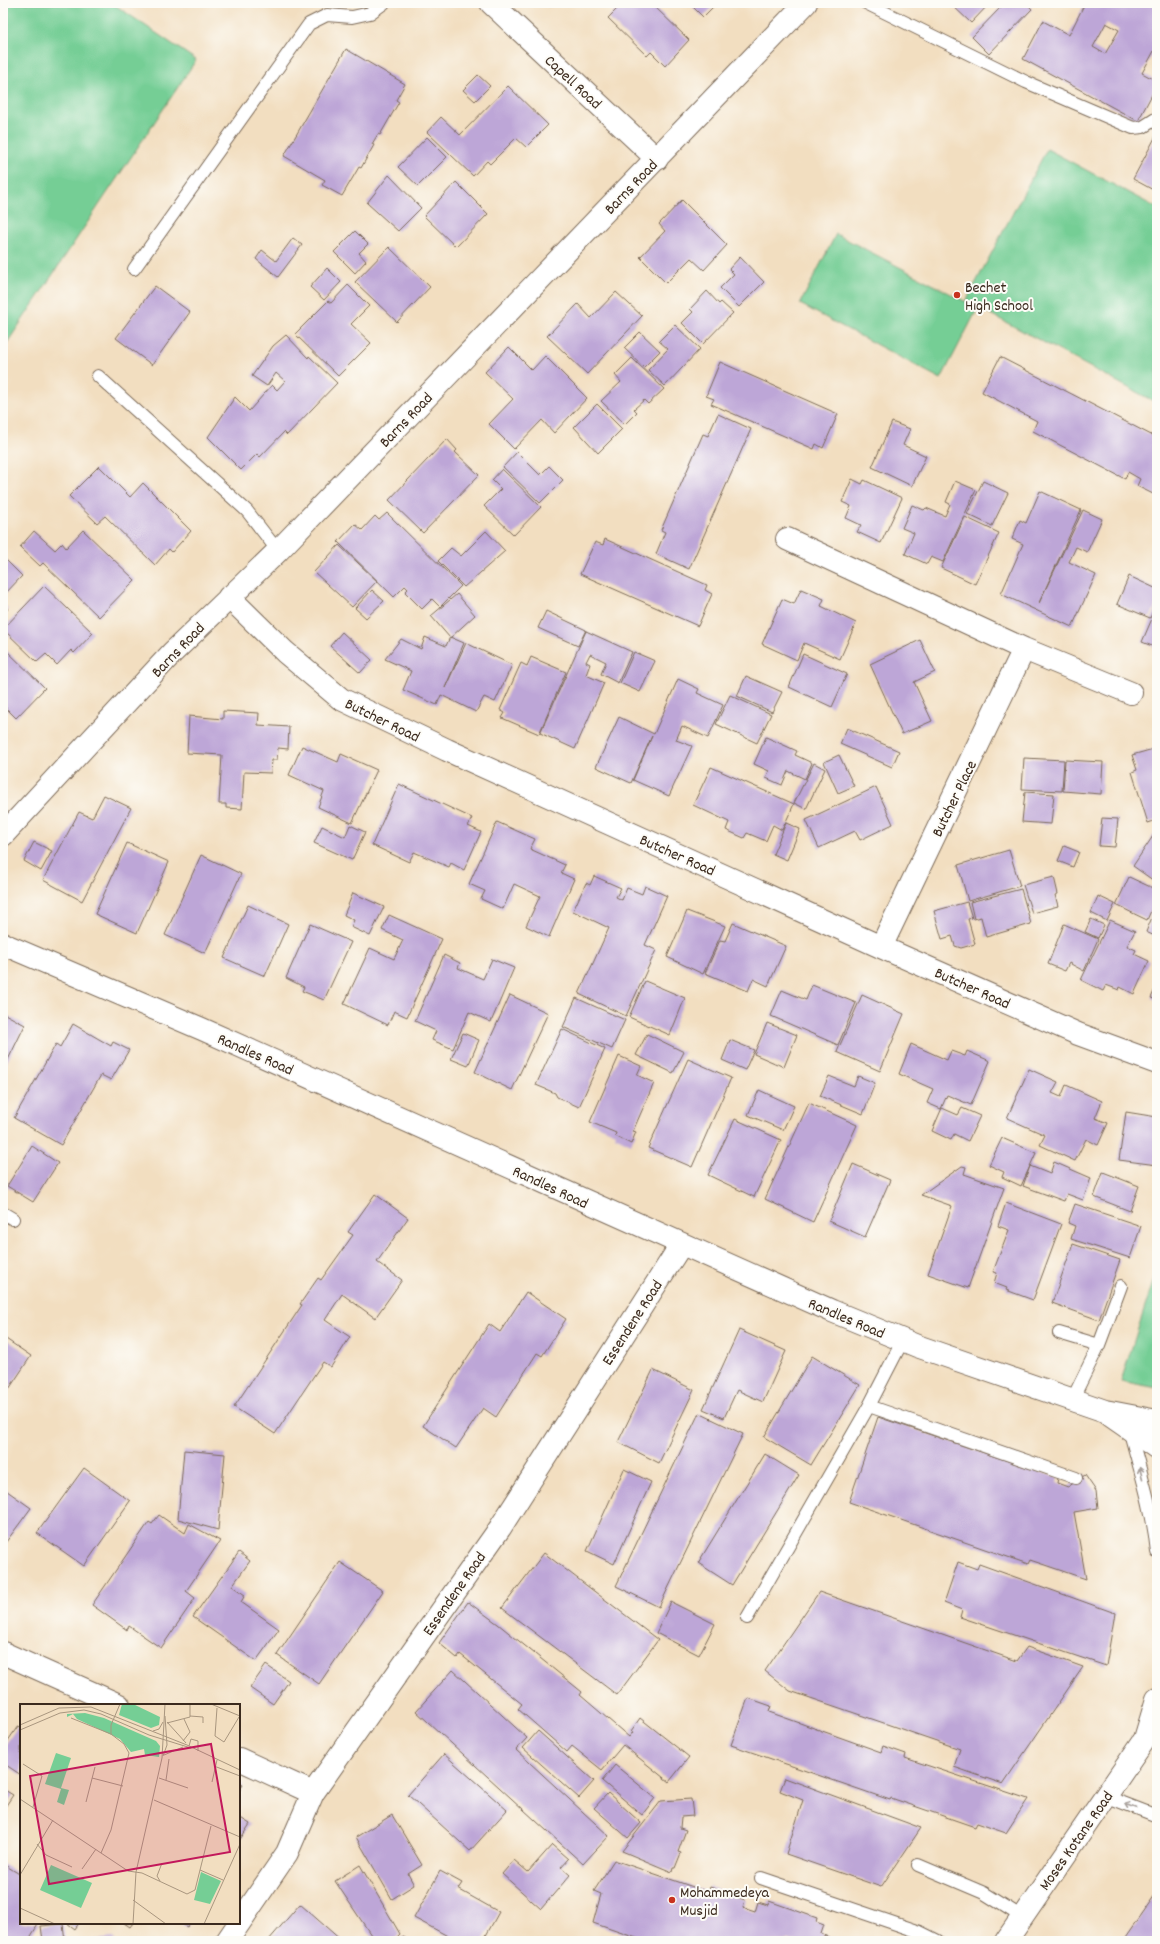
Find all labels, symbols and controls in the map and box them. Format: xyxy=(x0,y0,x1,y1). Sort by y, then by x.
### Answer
street label: Capell Road xyxy=(538,50,606,115)
street label: Barns Road xyxy=(600,155,664,220)
place label: Bechet High School xyxy=(965,277,1033,318)
marker: Bechet High School xyxy=(952,290,962,300)
street label: Barns Road xyxy=(375,388,439,453)
street label: Barns Road xyxy=(147,618,211,683)
street label: Butcher Road xyxy=(341,693,423,749)
street label: Butcher Place xyxy=(927,757,984,841)
street label: Butcher Road xyxy=(635,829,719,883)
street label: Butcher Road xyxy=(930,962,1014,1016)
street label: Randles Road xyxy=(213,1028,297,1082)
street label: Randles Road xyxy=(508,1161,592,1216)
street label: Essendene Road xyxy=(597,1276,669,1371)
street label: Randles Road xyxy=(804,1293,888,1346)
one-way arrow xyxy=(1137,1467,1144,1480)
street label: Essendene Road xyxy=(418,1548,492,1641)
inset map xyxy=(20,1704,240,1924)
street label: Moses Kotane Road xyxy=(1034,1787,1120,1896)
one-way arrow xyxy=(1125,1802,1137,1810)
place label: Mohammedeya Musjid xyxy=(680,1882,769,1923)
marker: Mohammedeya Musjid xyxy=(667,1895,677,1905)

